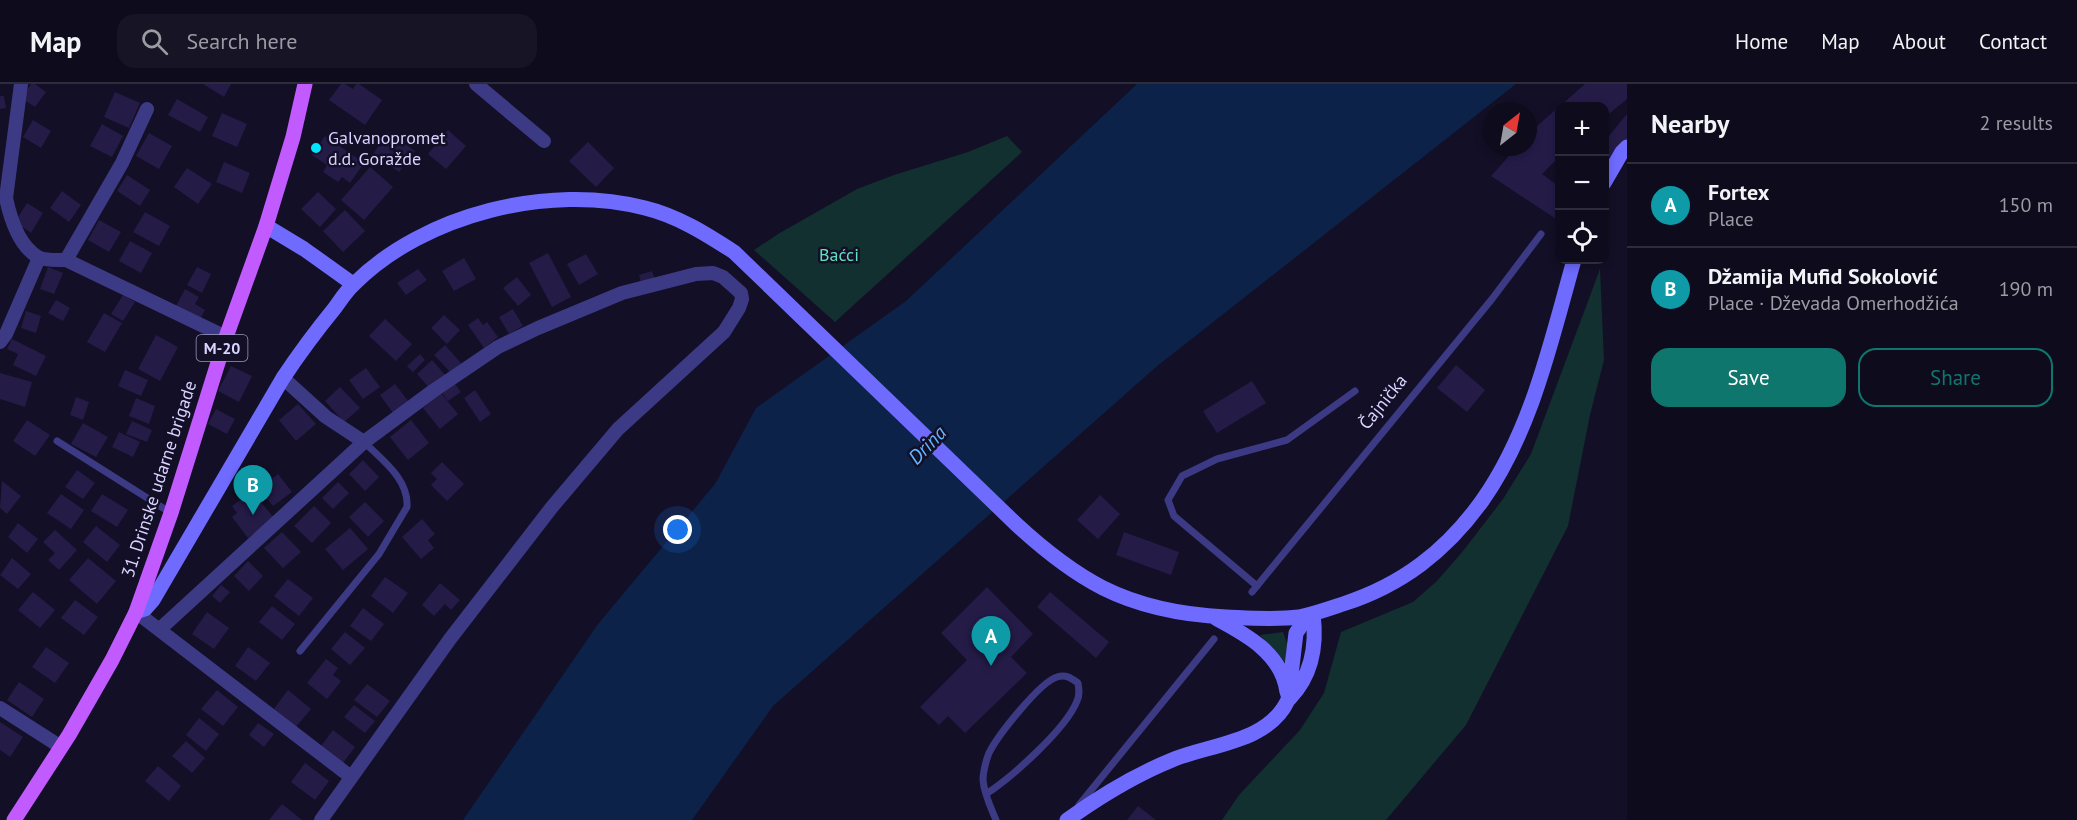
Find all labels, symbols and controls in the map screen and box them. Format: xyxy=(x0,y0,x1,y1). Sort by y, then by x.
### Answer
search box xyxy=(117,14,537,68)
text: Map xyxy=(30,23,81,60)
icon: search xyxy=(138,25,171,58)
text: Search here xyxy=(186,27,297,55)
text: Home xyxy=(1735,28,1788,55)
text: Map xyxy=(1821,28,1860,55)
text: About xyxy=(1893,28,1946,55)
text: Contact xyxy=(1979,28,2047,55)
north arrow xyxy=(1483,102,1537,156)
map controls xyxy=(1555,102,1609,264)
button: + xyxy=(1555,102,1609,156)
text: Nearby xyxy=(1651,107,1729,140)
text: 2 results xyxy=(1980,110,2053,136)
place label: Galvanopromet d.d. Goražde xyxy=(328,126,446,170)
marker: Galvanopromet d.d. Goražde xyxy=(309,141,323,155)
button: − xyxy=(1555,156,1609,210)
text: Fortex xyxy=(1708,178,1769,206)
text: A xyxy=(1664,192,1677,218)
text: 150 m xyxy=(1999,192,2053,218)
text: Place xyxy=(1708,206,1754,232)
button: locate xyxy=(1555,210,1609,264)
park label: Baćci xyxy=(819,243,859,266)
text: Džamija Mufid Sokolović xyxy=(1708,262,1938,290)
text: B xyxy=(1665,276,1676,302)
text: 190 m xyxy=(1999,276,2053,302)
text: Place · Dževada Omerhodžića xyxy=(1708,290,1959,316)
road number: M-20 xyxy=(196,335,248,361)
button: Save xyxy=(1651,348,1846,407)
button: Share xyxy=(1858,348,2053,407)
street label: Čajnička xyxy=(1354,370,1412,434)
street label: 31. Drinske udarne brigade xyxy=(116,377,201,580)
water label: Drina xyxy=(902,420,952,470)
pin: B xyxy=(234,466,272,515)
your location xyxy=(663,515,692,544)
pin: A xyxy=(972,616,1010,666)

